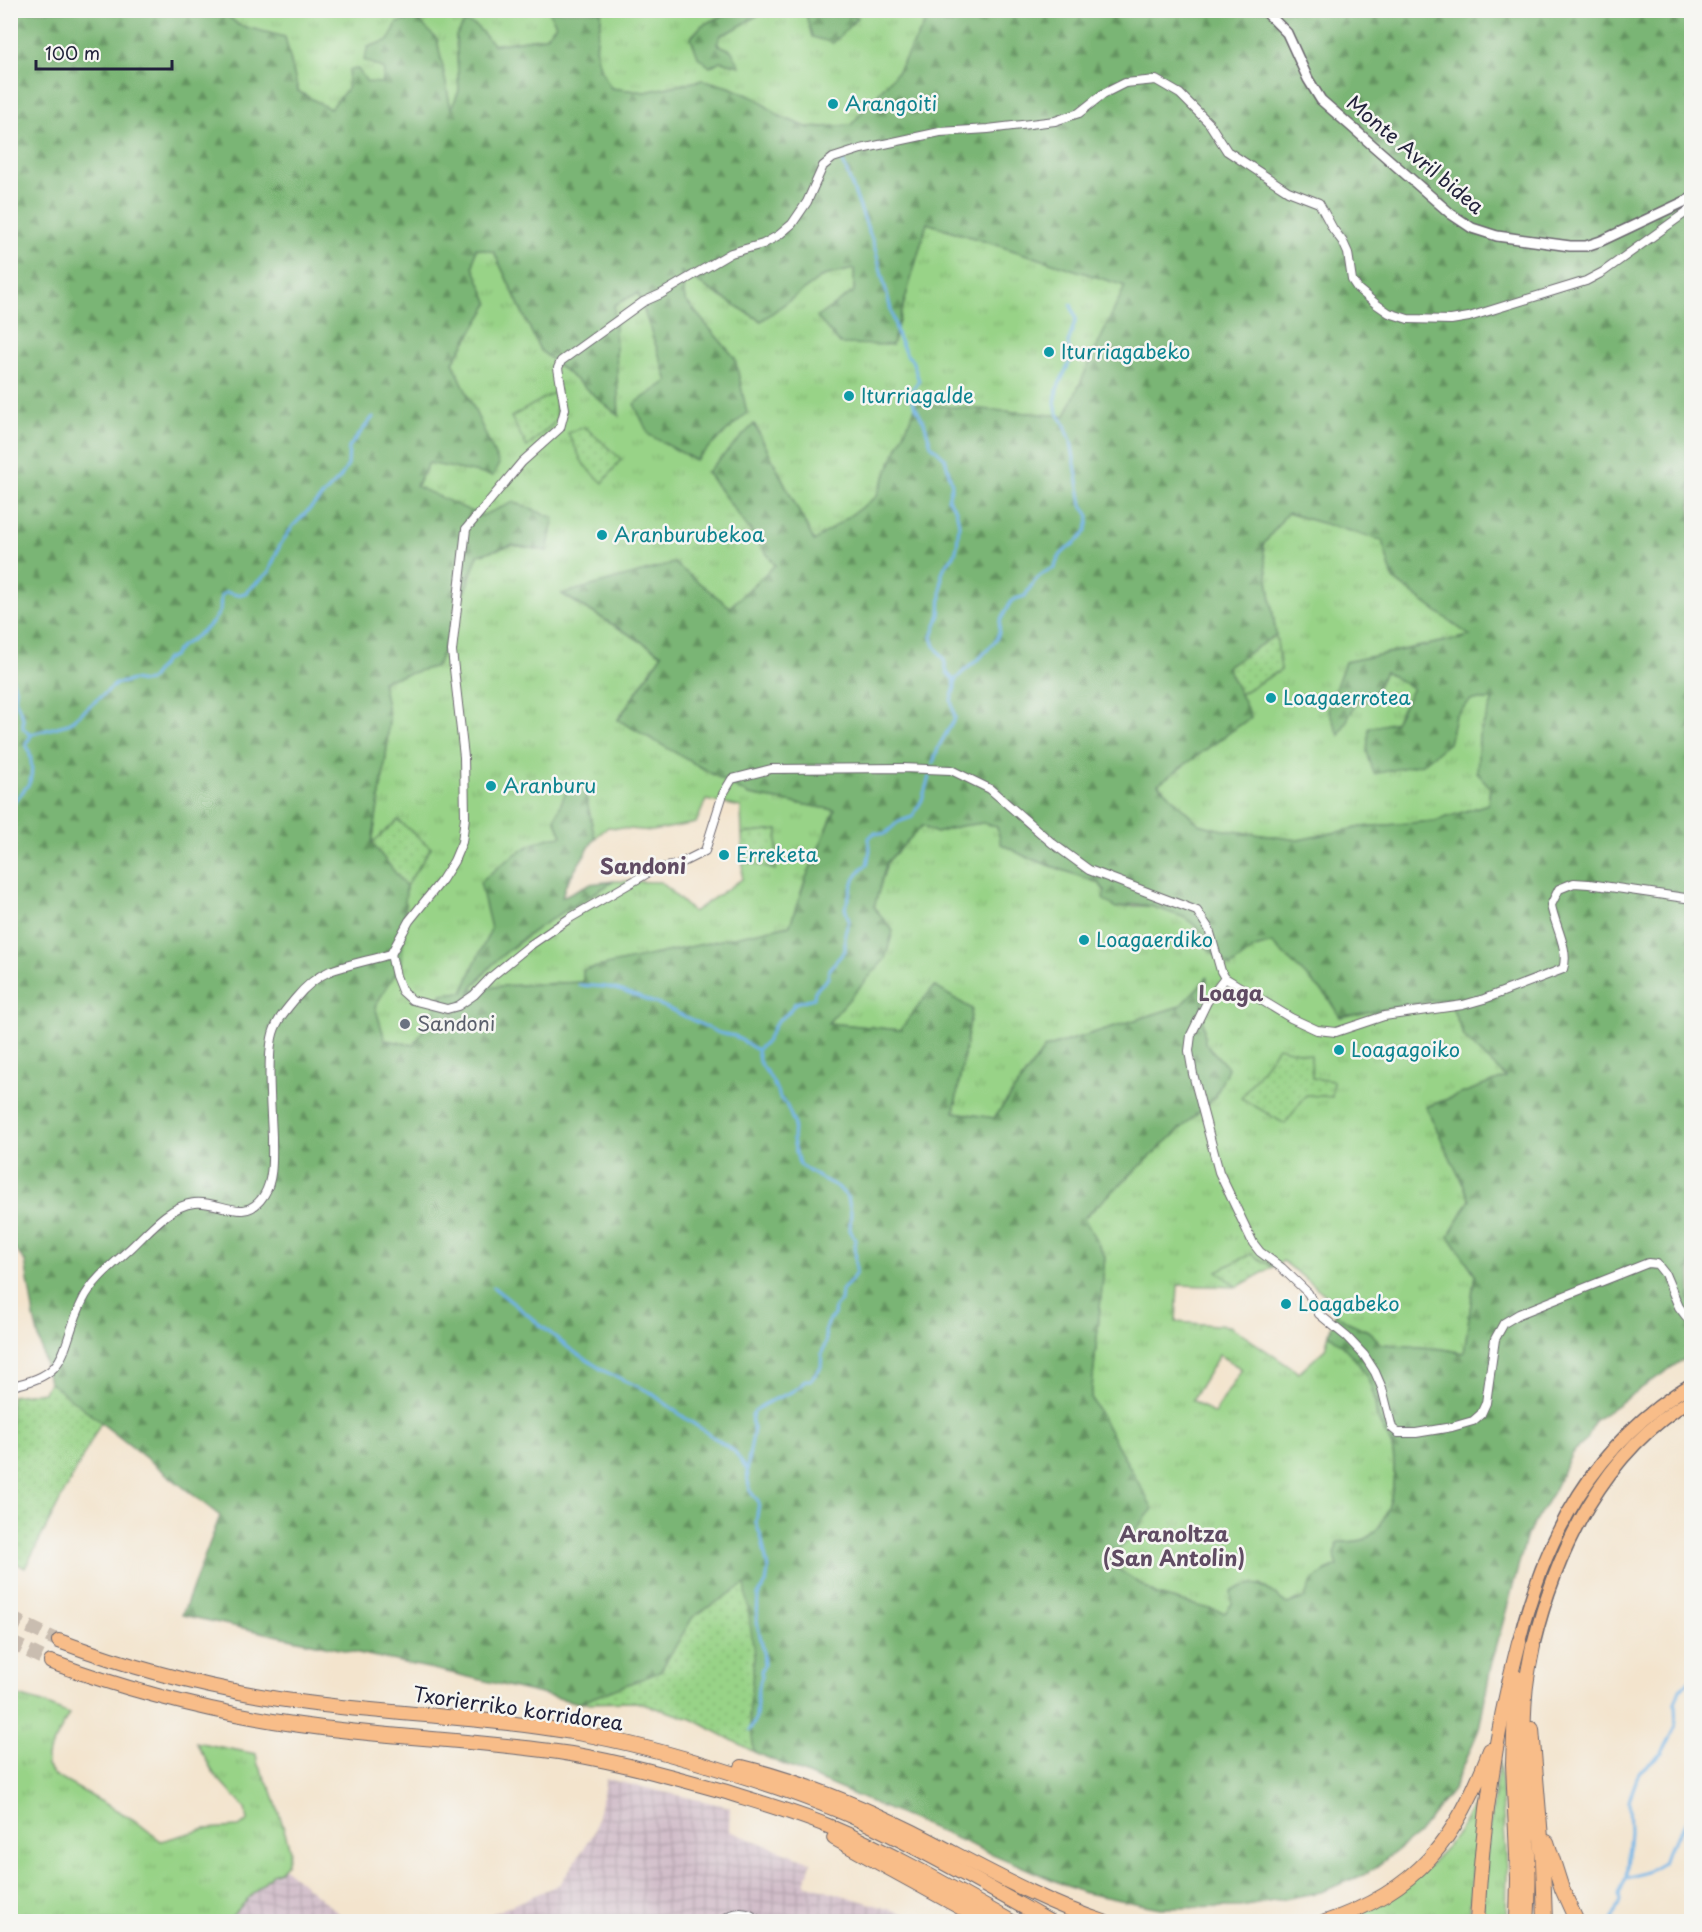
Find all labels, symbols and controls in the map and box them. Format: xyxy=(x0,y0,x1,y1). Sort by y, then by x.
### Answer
scale bar xyxy=(36,33,172,71)
text: 100 m xyxy=(45,39,100,66)
place label: Arangoiti xyxy=(845,88,937,118)
street label: Monte Avril bidea xyxy=(1340,88,1491,221)
marker: Arangoiti xyxy=(826,97,840,111)
place label: Iturriagabeko xyxy=(1061,336,1190,366)
marker: Iturriagabeko xyxy=(1042,345,1056,359)
place label: Iturriagalde xyxy=(861,380,974,410)
marker: Iturriagalde xyxy=(842,389,856,403)
place label: Aranburubekoa xyxy=(614,519,765,549)
marker: Aranburubekoa xyxy=(595,528,609,542)
place label: Loagaerrotea xyxy=(1283,682,1411,712)
marker: Loagaerrotea xyxy=(1264,691,1278,705)
place label: Aranburu xyxy=(503,770,596,800)
marker: Aranburu xyxy=(484,779,498,793)
place label: Erreketa xyxy=(736,839,818,869)
marker: Erreketa xyxy=(717,848,731,862)
district label: Sandoni xyxy=(600,849,686,881)
place label: Loagaerdiko xyxy=(1096,924,1213,954)
marker: Loagaerdiko xyxy=(1077,933,1091,947)
district label: Loaga xyxy=(1199,976,1264,1008)
place label: Sandoni xyxy=(417,1008,495,1038)
marker: Sandoni xyxy=(398,1017,412,1031)
place label: Loagagoiko xyxy=(1351,1034,1460,1064)
marker: Loagagoiko xyxy=(1332,1043,1346,1057)
place label: Loagabeko xyxy=(1298,1288,1399,1318)
marker: Loagabeko xyxy=(1279,1297,1293,1311)
district label: Aranoltza (San Antolin) xyxy=(1103,1517,1245,1573)
street label: Txorierriko korridorea xyxy=(411,1678,626,1738)

